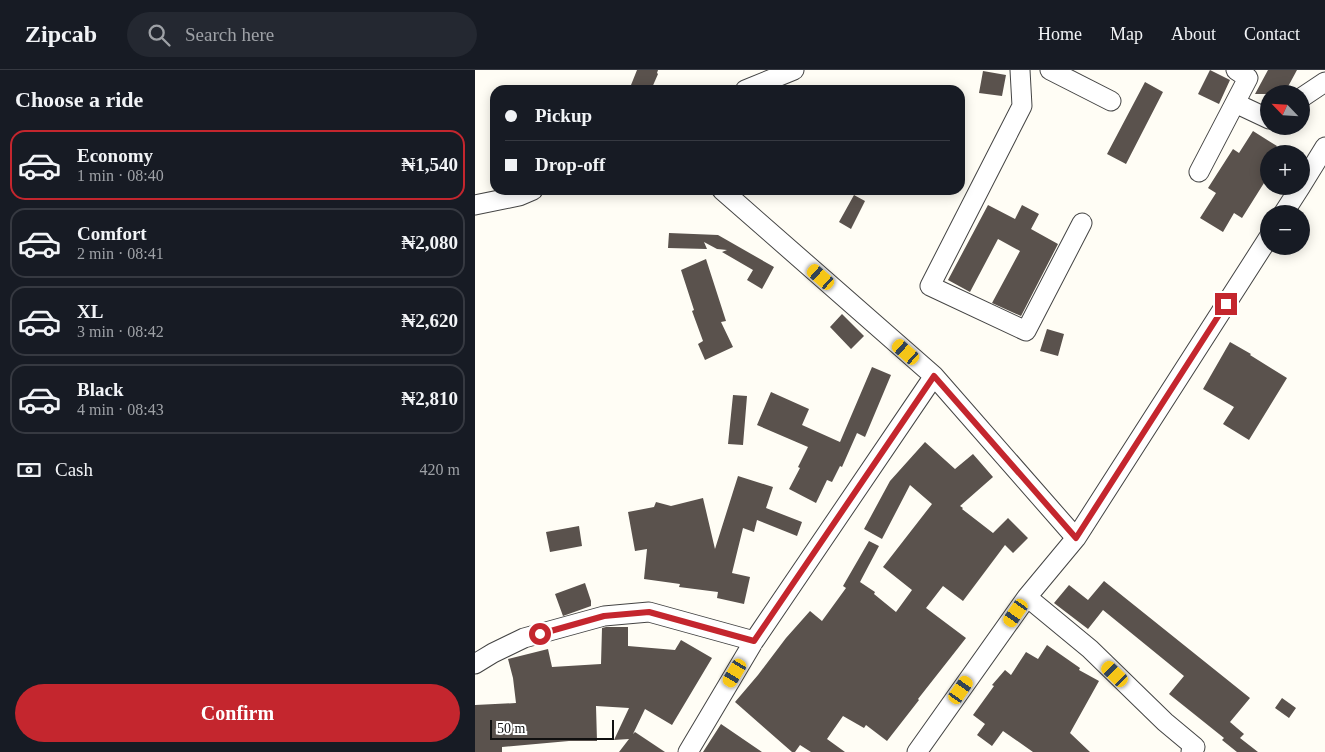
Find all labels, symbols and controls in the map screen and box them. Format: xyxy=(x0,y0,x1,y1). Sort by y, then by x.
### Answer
search box xyxy=(127,12,477,57)
text: Zipcab xyxy=(25,21,97,47)
icon: search xyxy=(145,21,173,49)
text: Search here xyxy=(185,24,274,45)
text: Home xyxy=(1038,24,1082,44)
text: Map xyxy=(1110,24,1143,44)
text: About xyxy=(1171,24,1216,44)
text: Contact xyxy=(1244,24,1300,44)
north arrow xyxy=(1260,85,1310,135)
map controls xyxy=(1260,85,1310,255)
text: Choose a ride xyxy=(15,87,143,112)
text: Pickup xyxy=(535,105,592,126)
icon: car xyxy=(17,143,62,188)
text: Economy xyxy=(77,145,153,166)
button: + xyxy=(1260,145,1310,195)
text: ₦1,540 xyxy=(402,154,458,175)
text: Drop-off xyxy=(535,154,605,175)
text: 1 min · 08:40 xyxy=(77,167,164,184)
button: − xyxy=(1260,205,1310,255)
icon: car xyxy=(17,221,62,266)
text: Comfort xyxy=(77,223,147,244)
text: ₦2,080 xyxy=(402,232,458,253)
text: 2 min · 08:41 xyxy=(77,245,164,262)
car xyxy=(804,261,837,293)
route end xyxy=(1215,293,1237,315)
icon: car xyxy=(17,299,62,344)
text: XL xyxy=(77,301,103,322)
text: ₦2,620 xyxy=(402,310,458,331)
text: 3 min · 08:42 xyxy=(77,323,164,340)
car xyxy=(889,336,922,368)
icon: car xyxy=(17,377,62,422)
text: Black xyxy=(77,379,123,400)
text: ₦2,810 xyxy=(402,388,458,409)
text: 4 min · 08:43 xyxy=(77,401,164,418)
icon: cash xyxy=(15,456,43,484)
text: Cash xyxy=(55,459,93,480)
text: 420 m xyxy=(420,461,460,478)
car xyxy=(1001,596,1030,630)
route start xyxy=(529,623,551,645)
car xyxy=(720,656,749,690)
car xyxy=(1099,658,1131,690)
car xyxy=(946,673,975,707)
button: Confirm xyxy=(15,684,460,742)
scale bar xyxy=(490,717,614,740)
text: 50 m xyxy=(497,721,525,736)

